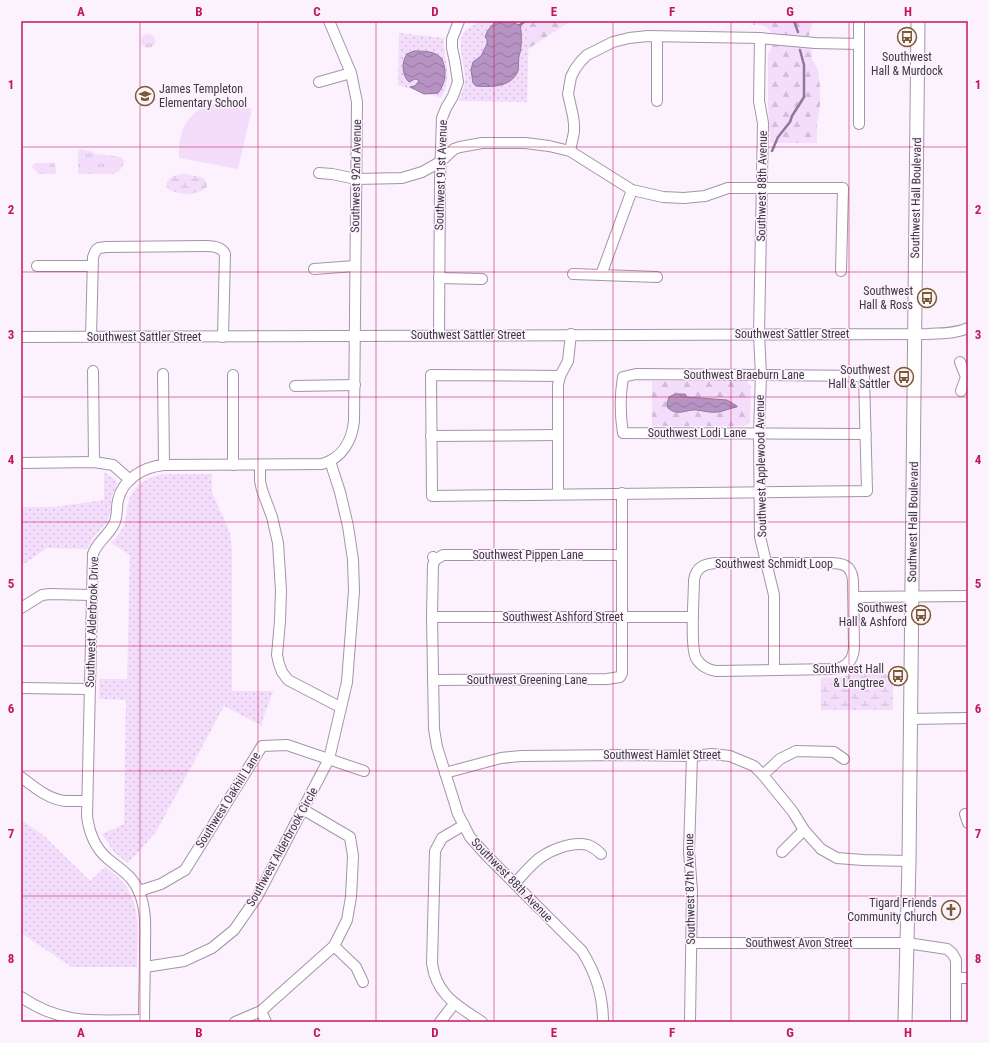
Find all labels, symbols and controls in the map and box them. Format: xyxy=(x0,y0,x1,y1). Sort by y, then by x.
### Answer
text: A xyxy=(77,4,85,19)
text: B xyxy=(195,4,203,19)
text: C xyxy=(313,4,321,19)
text: D xyxy=(431,4,439,19)
text: E xyxy=(551,4,558,19)
text: F xyxy=(669,4,675,19)
text: G xyxy=(786,4,794,19)
text: H xyxy=(904,4,912,19)
bus stop icon: Southwest Hall & Murdock xyxy=(896,26,918,48)
place label: Southwest Hall & Murdock xyxy=(871,50,944,78)
text: 1 xyxy=(8,77,14,92)
text: 1 xyxy=(975,77,981,92)
place label: James Templeton Elementary School xyxy=(159,82,247,110)
school or university icon: James Templeton Elementary School xyxy=(134,85,156,107)
street label: Southwest 92nd Avenue xyxy=(348,119,364,233)
street label: Southwest 91st Avenue xyxy=(432,119,450,231)
street label: Southwest 88th Avenue xyxy=(754,130,770,242)
street label: Southwest Hall Boulevard xyxy=(908,137,924,259)
text: 2 xyxy=(8,202,15,217)
text: 2 xyxy=(975,202,982,217)
place label: Southwest Hall & Ross xyxy=(859,284,913,312)
bus stop icon: Southwest Hall & Ross xyxy=(916,287,938,309)
text: 3 xyxy=(8,327,14,342)
street label: Southwest Sattler Street xyxy=(735,327,850,341)
text: 3 xyxy=(975,327,981,342)
street label: Southwest Sattler Street xyxy=(411,328,526,342)
street label: Southwest Sattler Street xyxy=(87,330,202,344)
place label: Southwest Hall & Sattler xyxy=(828,363,890,391)
bus stop icon: Southwest Hall & Sattler xyxy=(893,366,915,388)
street label: Southwest Braeburn Lane xyxy=(684,368,805,382)
street label: Southwest Applewood Avenue xyxy=(753,394,769,538)
street label: Southwest Lodi Lane xyxy=(648,426,747,440)
text: 4 xyxy=(8,452,15,467)
text: 4 xyxy=(975,452,982,467)
street label: Southwest Hall Boulevard xyxy=(905,461,921,583)
street label: Southwest Pippen Lane xyxy=(473,548,584,562)
street label: Southwest Alderbrook Drive xyxy=(83,556,101,688)
street label: Southwest Schmidt Loop xyxy=(715,557,833,571)
text: 5 xyxy=(8,576,15,591)
text: 5 xyxy=(975,576,982,591)
place label: Southwest Hall & Ashford xyxy=(839,601,907,629)
bus stop icon: Southwest Hall & Ashford xyxy=(910,604,932,626)
street label: Southwest Ashford Street xyxy=(503,610,624,624)
place label: Southwest Hall & Langtree xyxy=(813,662,884,690)
bus stop icon: Southwest Hall & Langtree xyxy=(887,665,909,687)
street label: Southwest Greening Lane xyxy=(467,673,588,687)
text: 6 xyxy=(8,701,15,716)
text: 6 xyxy=(975,701,982,716)
street label: Southwest Hamlet Street xyxy=(603,748,721,762)
street label: Southwest Oakhill Lane xyxy=(193,749,263,851)
street label: Southwest Alderbrook Circle xyxy=(243,785,321,909)
text: 7 xyxy=(8,826,15,841)
text: 7 xyxy=(975,826,982,841)
street label: Southwest 87th Avenue xyxy=(682,833,698,945)
street label: Southwest 88th Avenue xyxy=(468,835,556,925)
place label: Tigard Friends Community Church xyxy=(847,896,937,924)
church icon: Tigard Friends Community Church xyxy=(940,899,962,921)
street label: Southwest Avon Street xyxy=(746,936,853,950)
text: 8 xyxy=(8,951,14,966)
text: 8 xyxy=(975,951,981,966)
text: A xyxy=(77,1025,85,1040)
text: B xyxy=(195,1025,203,1040)
text: C xyxy=(313,1025,321,1040)
text: D xyxy=(431,1025,439,1040)
text: E xyxy=(551,1025,558,1040)
text: F xyxy=(669,1025,675,1040)
text: G xyxy=(786,1025,794,1040)
text: H xyxy=(904,1025,912,1040)

